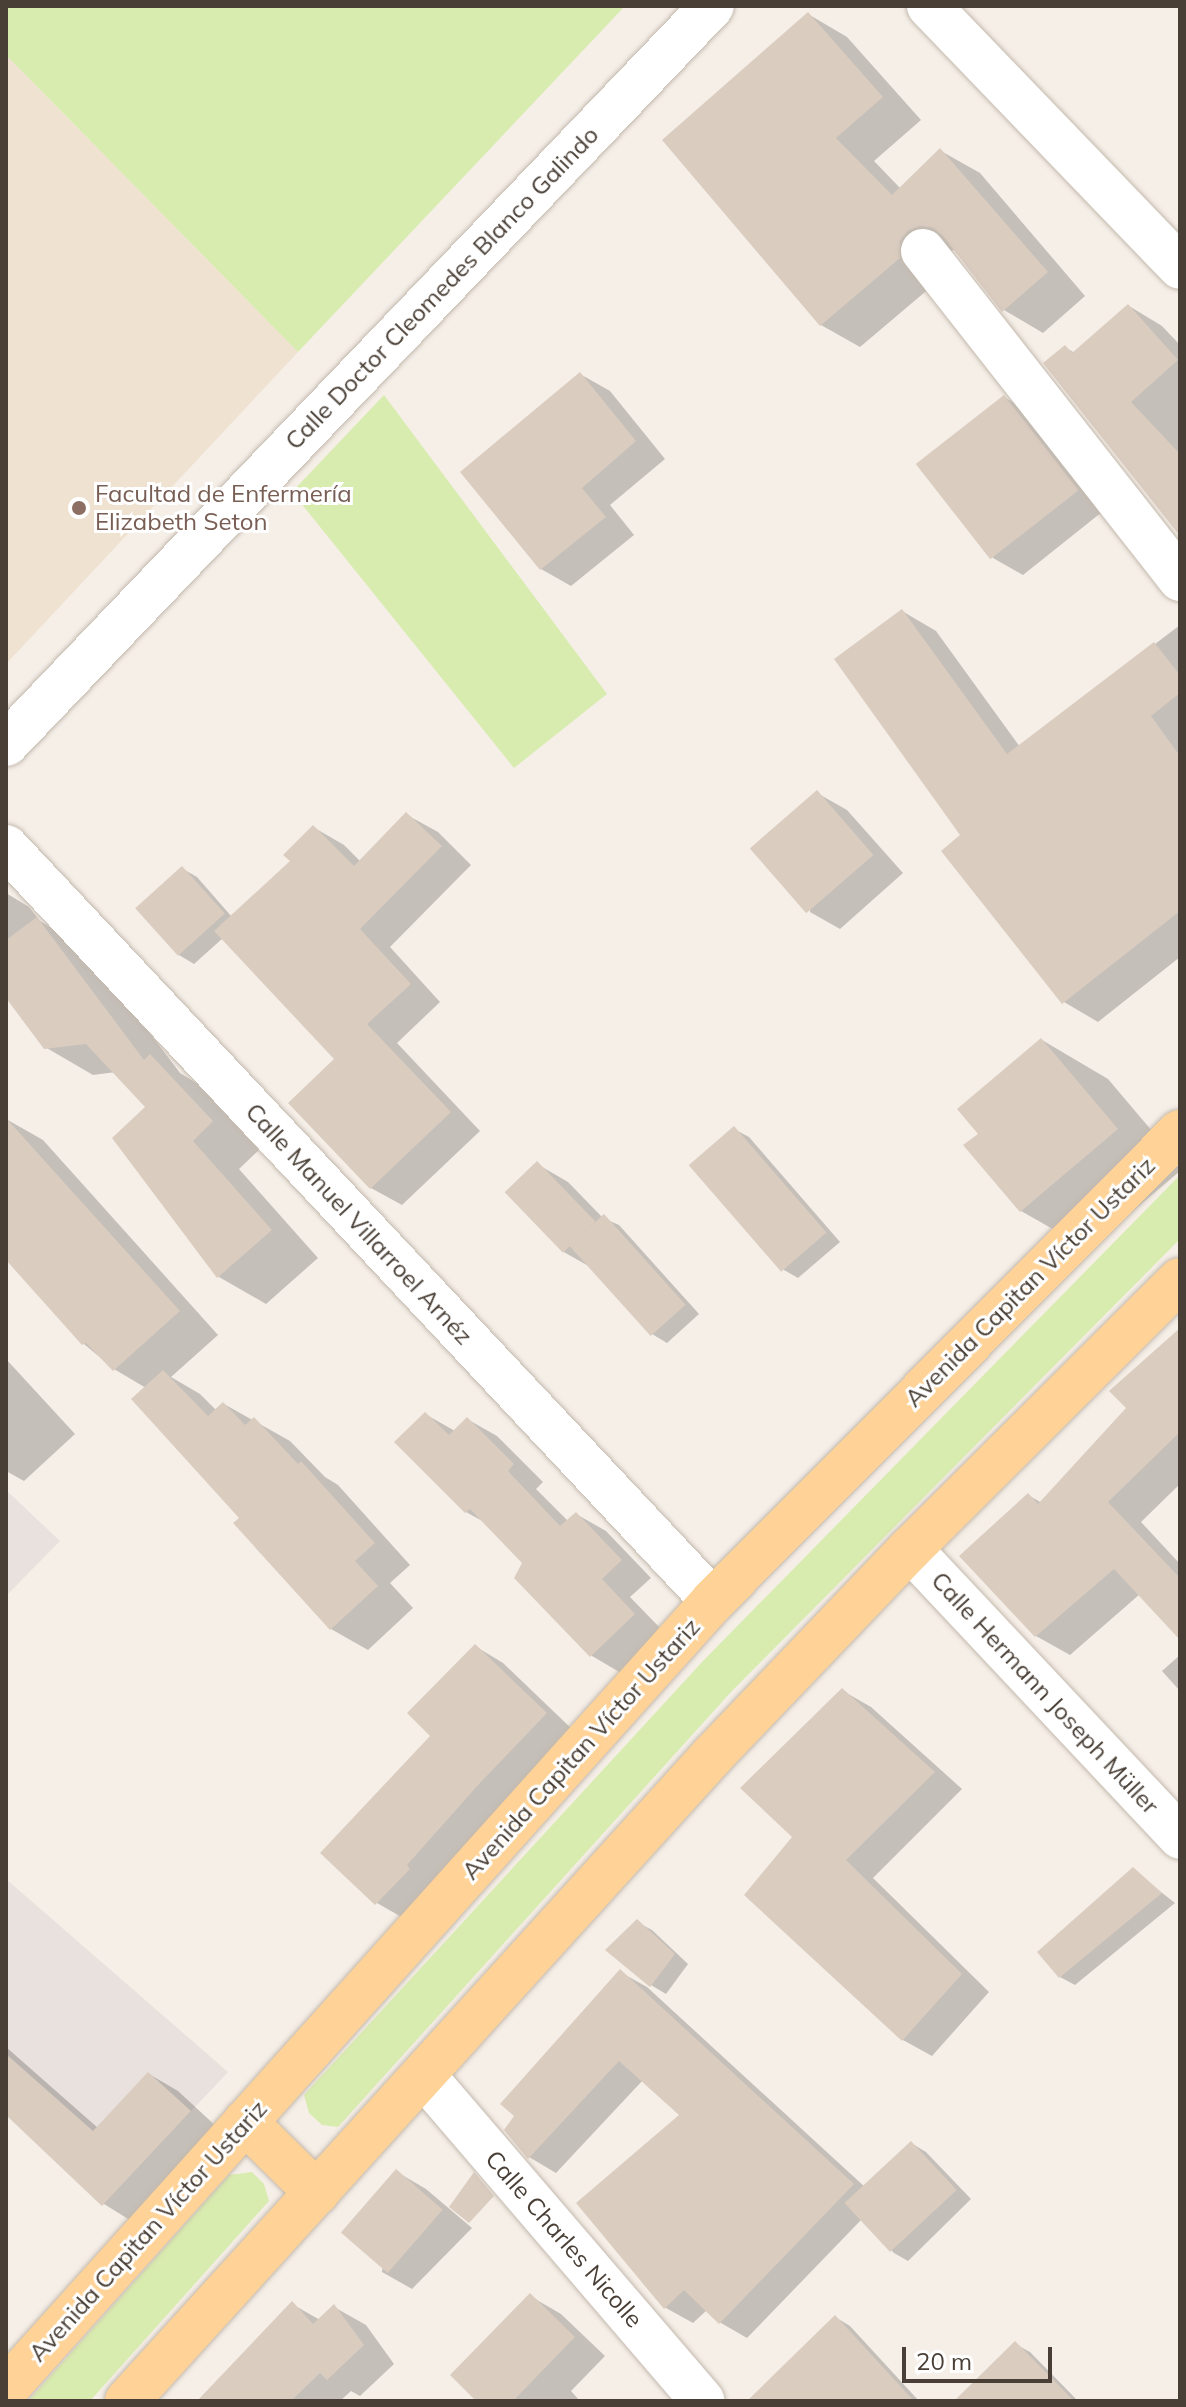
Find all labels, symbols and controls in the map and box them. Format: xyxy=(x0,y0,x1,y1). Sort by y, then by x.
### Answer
street label: Calle Doctor Cleomedes Blanco Galindo xyxy=(280,120,604,456)
place label: Facultad de Enfermería Elizabeth Seton xyxy=(95,480,352,536)
marker: Facultad de Enfermería Elizabeth Seton xyxy=(70,499,88,517)
street label: Calle Manuel Villarroel Arnéz xyxy=(240,1097,478,1351)
street label: Avenida Capitan Víctor Ustariz xyxy=(899,1151,1161,1413)
street label: Calle Hermann Joseph Müller xyxy=(925,1566,1165,1820)
street label: Avenida Capitan Víctor Ustariz xyxy=(456,1612,706,1886)
street label: Avenida Capitan Víctor Ustariz xyxy=(23,2094,273,2368)
street label: Calle Charles Nicolle xyxy=(479,2145,649,2333)
scale bar xyxy=(906,2331,1056,2381)
text: 20 m xyxy=(916,2346,972,2376)

